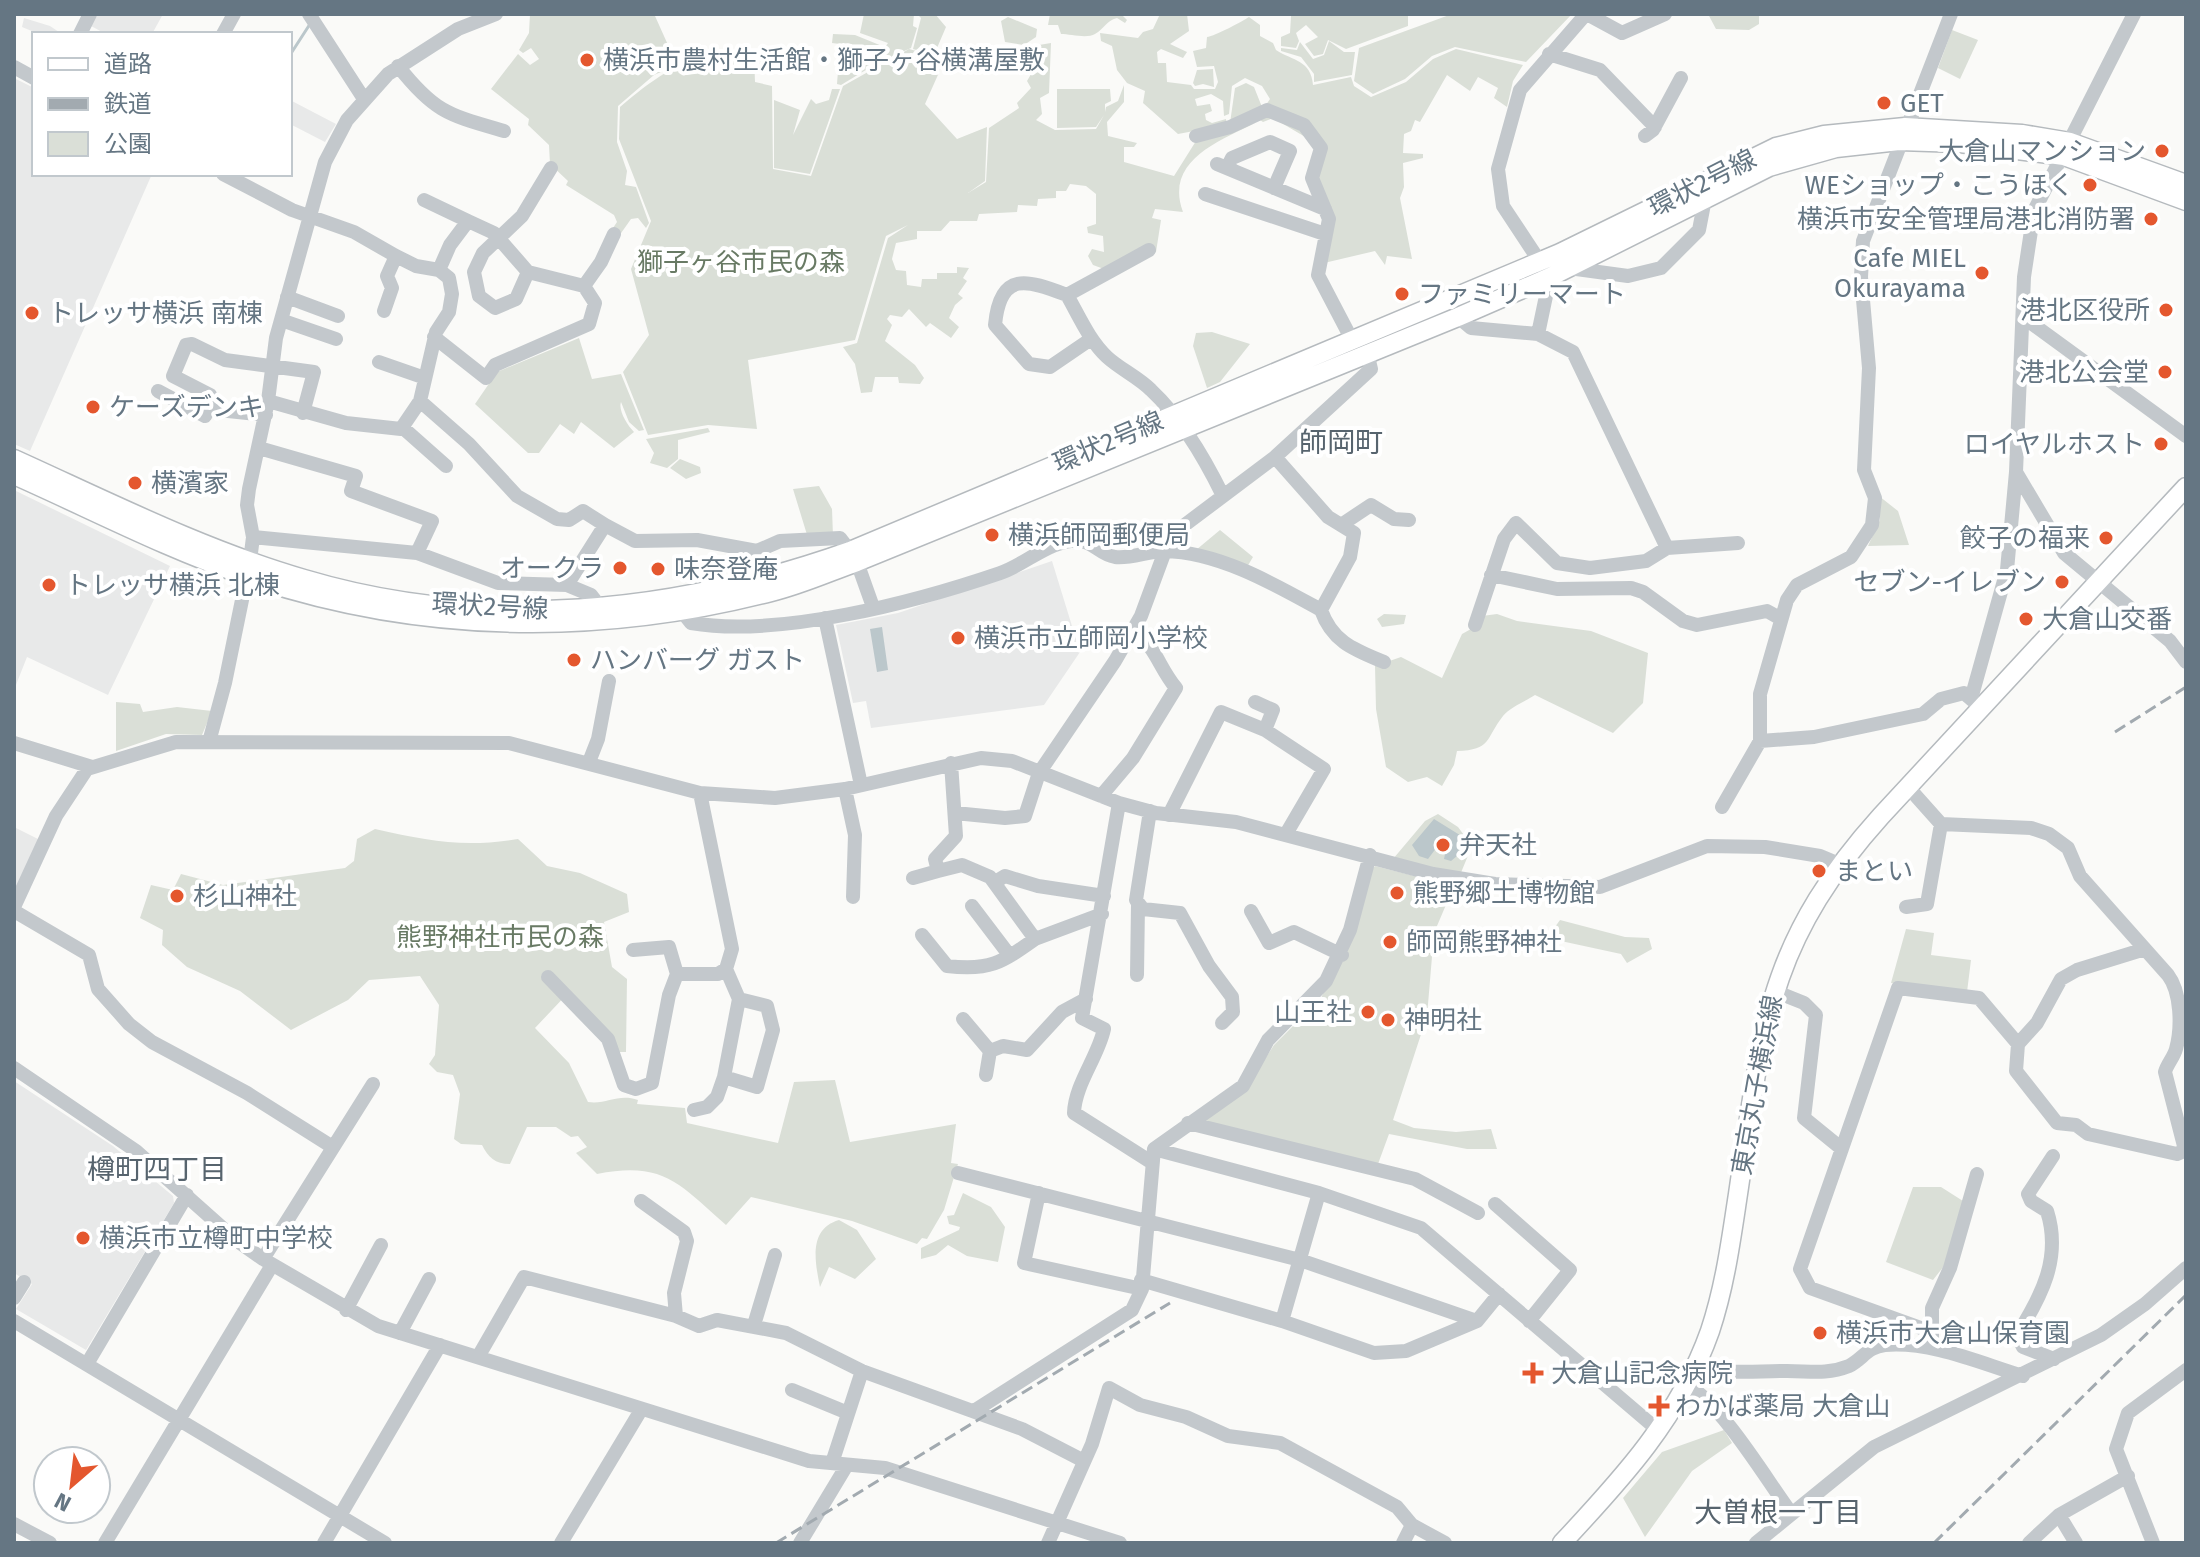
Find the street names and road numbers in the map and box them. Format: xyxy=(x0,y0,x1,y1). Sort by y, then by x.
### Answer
street label: 環状2号線 xyxy=(1643,143,1761,224)
street label: 環状2号線 xyxy=(1048,405,1168,480)
street label: 環状2号線 xyxy=(431,588,549,625)
street label: 東京丸子横浜線 xyxy=(1726,993,1789,1177)

